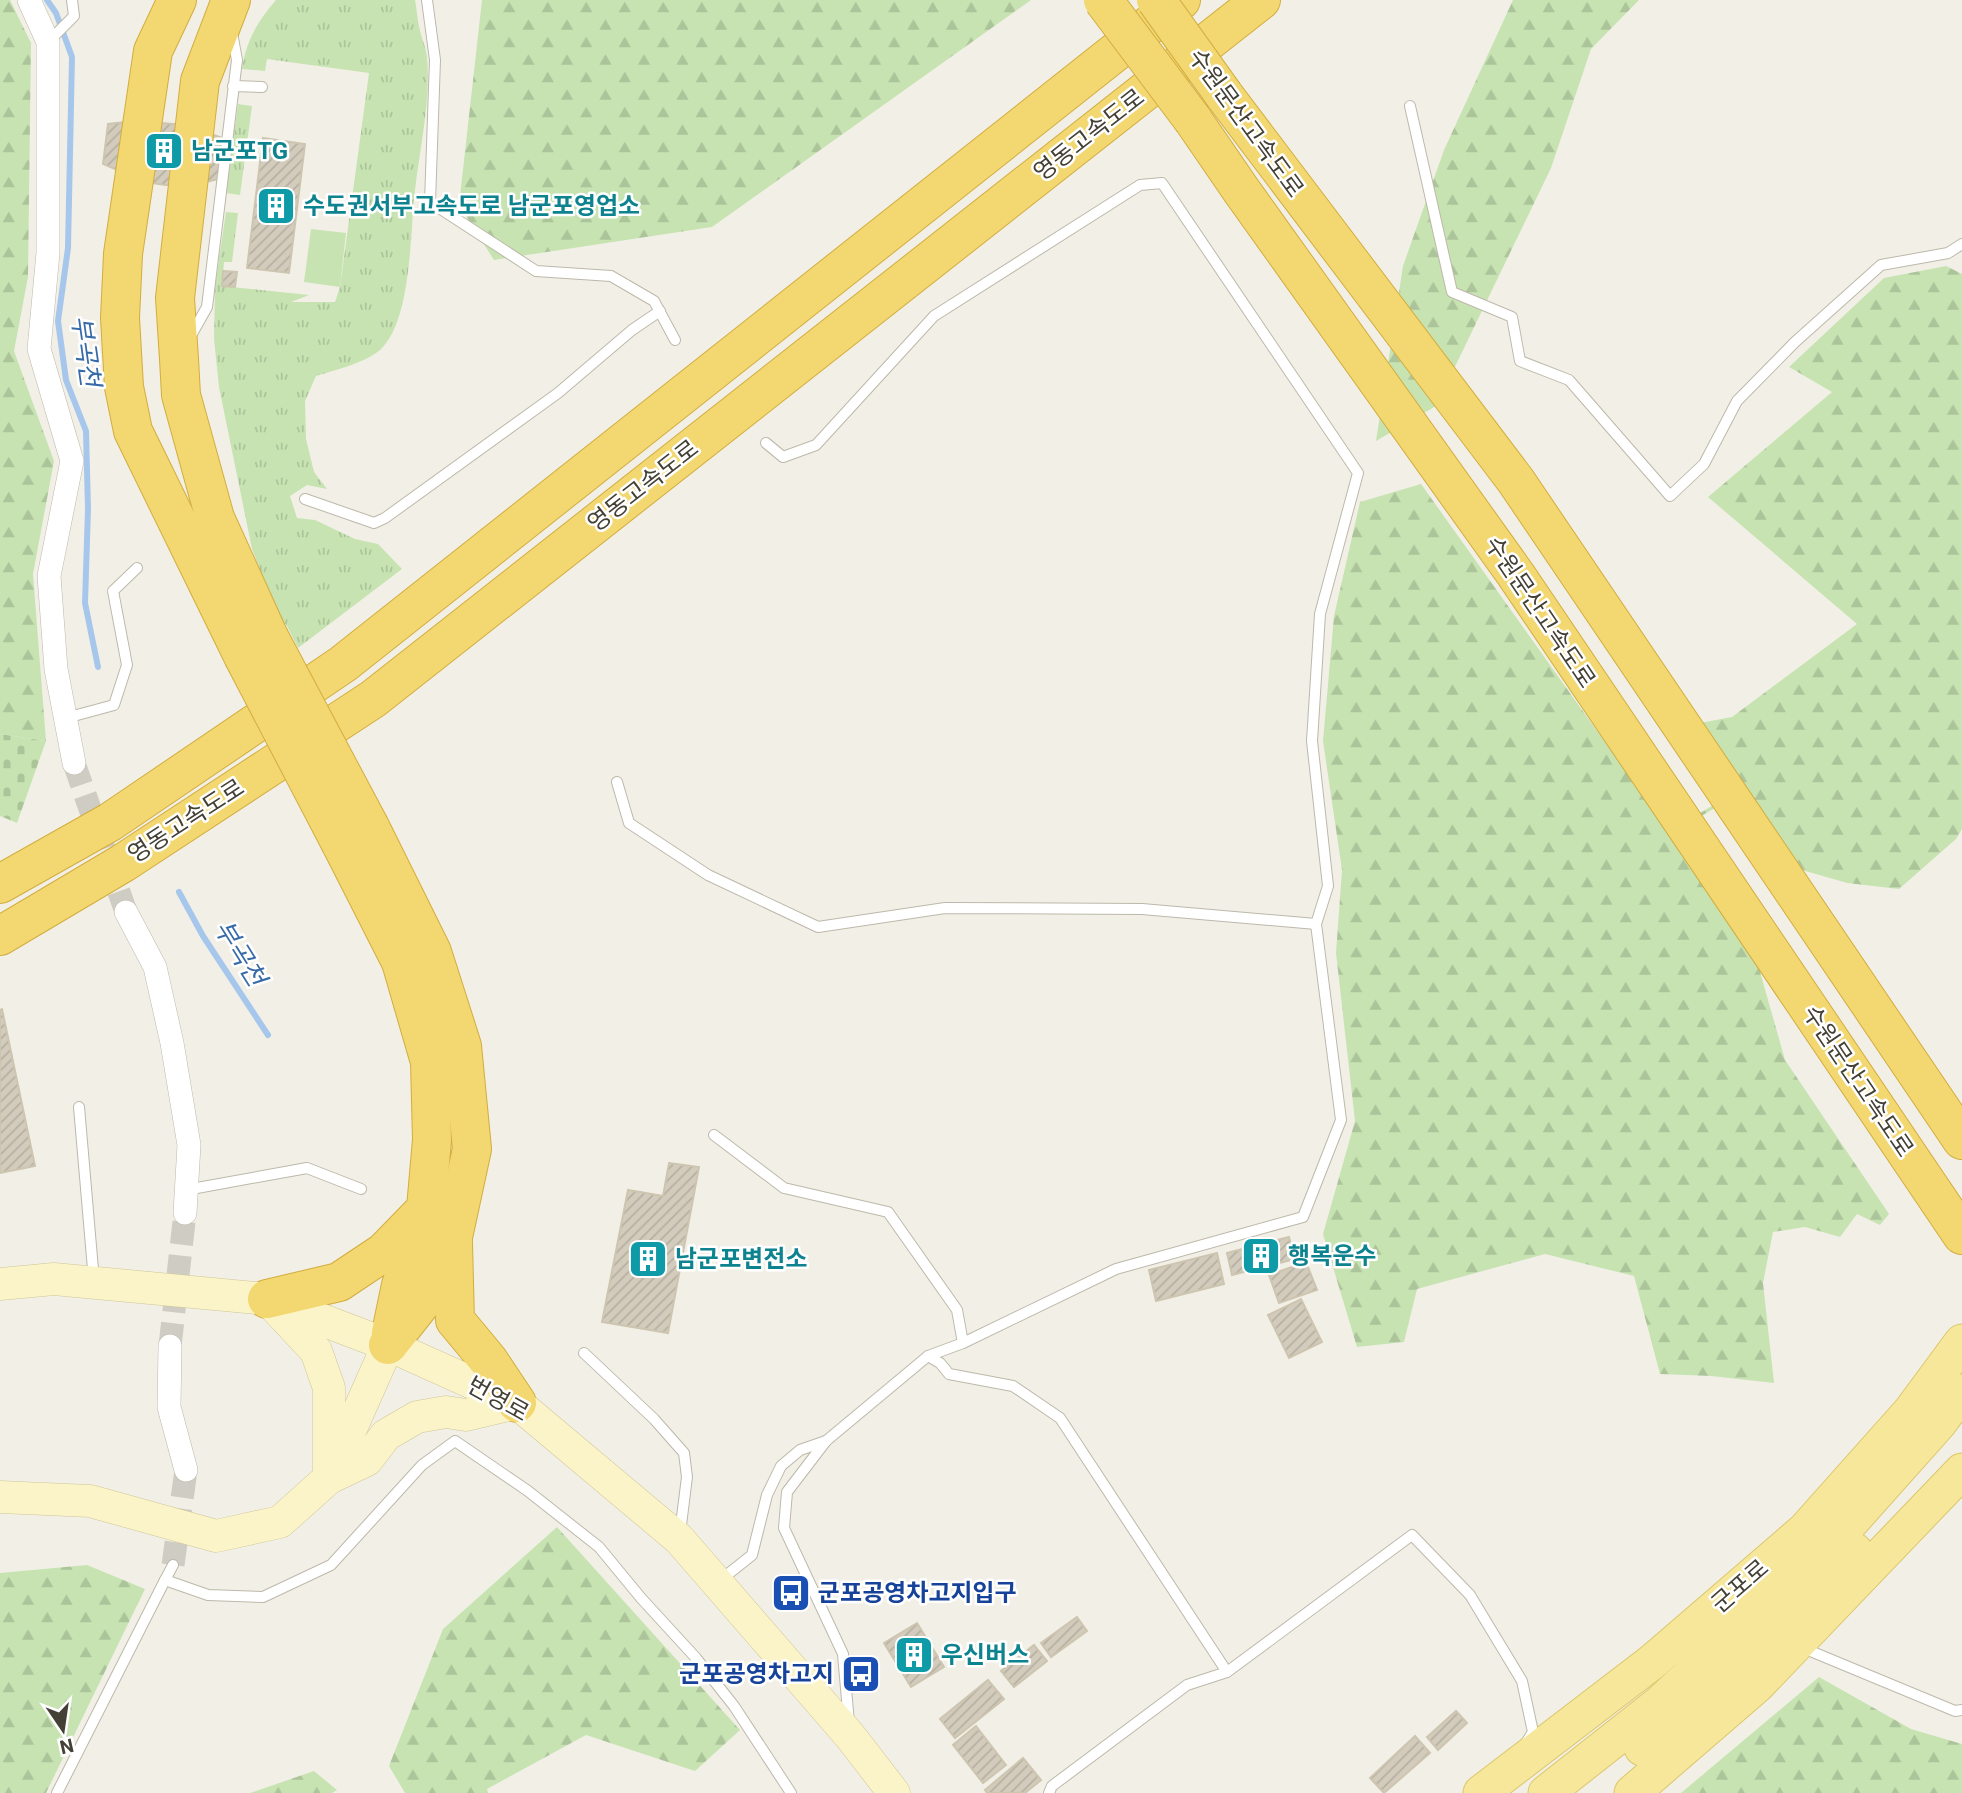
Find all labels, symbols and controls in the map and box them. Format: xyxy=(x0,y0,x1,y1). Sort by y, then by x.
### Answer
street label: 수원문산고속도로 xyxy=(1183,43,1309,203)
street label: 영동고속도로 xyxy=(1028,83,1150,187)
building icon: 남군포TG xyxy=(143,130,185,172)
place label: 남군포TG xyxy=(191,137,288,165)
building icon: 수도권서부고속도로 남군포영업소 xyxy=(255,185,297,227)
place label: 수도권서부고속도로 남군포영업소 xyxy=(303,192,640,220)
water label: 부곡천 xyxy=(66,313,106,392)
street label: 영동고속도로 xyxy=(582,434,704,538)
street label: 수원문산고속도로 xyxy=(1479,531,1601,693)
street label: 영동고속도로 xyxy=(123,773,249,869)
water label: 부곡천 xyxy=(208,915,273,994)
street label: 수원문산고속도로 xyxy=(1797,1000,1919,1162)
building icon: 행복운수 xyxy=(1240,1235,1282,1277)
building icon: 남군포변전소 xyxy=(627,1238,669,1280)
place label: 행복운수 xyxy=(1288,1242,1376,1270)
place label: 남군포변전소 xyxy=(675,1245,807,1273)
street label: 번영로 xyxy=(462,1371,534,1427)
street label: 군포로 xyxy=(1706,1554,1774,1618)
bus stop icon: 군포공영차고지입구 xyxy=(770,1572,812,1614)
place label: 군포공영차고지입구 xyxy=(818,1579,1017,1607)
building icon: 우신버스 xyxy=(893,1634,935,1676)
place label: 우신버스 xyxy=(941,1641,1029,1669)
bus stop icon: 군포공영차고지 xyxy=(840,1653,882,1695)
place label: 군포공영차고지 xyxy=(679,1660,834,1688)
north arrow xyxy=(28,1695,98,1765)
text: N xyxy=(58,1733,76,1759)

